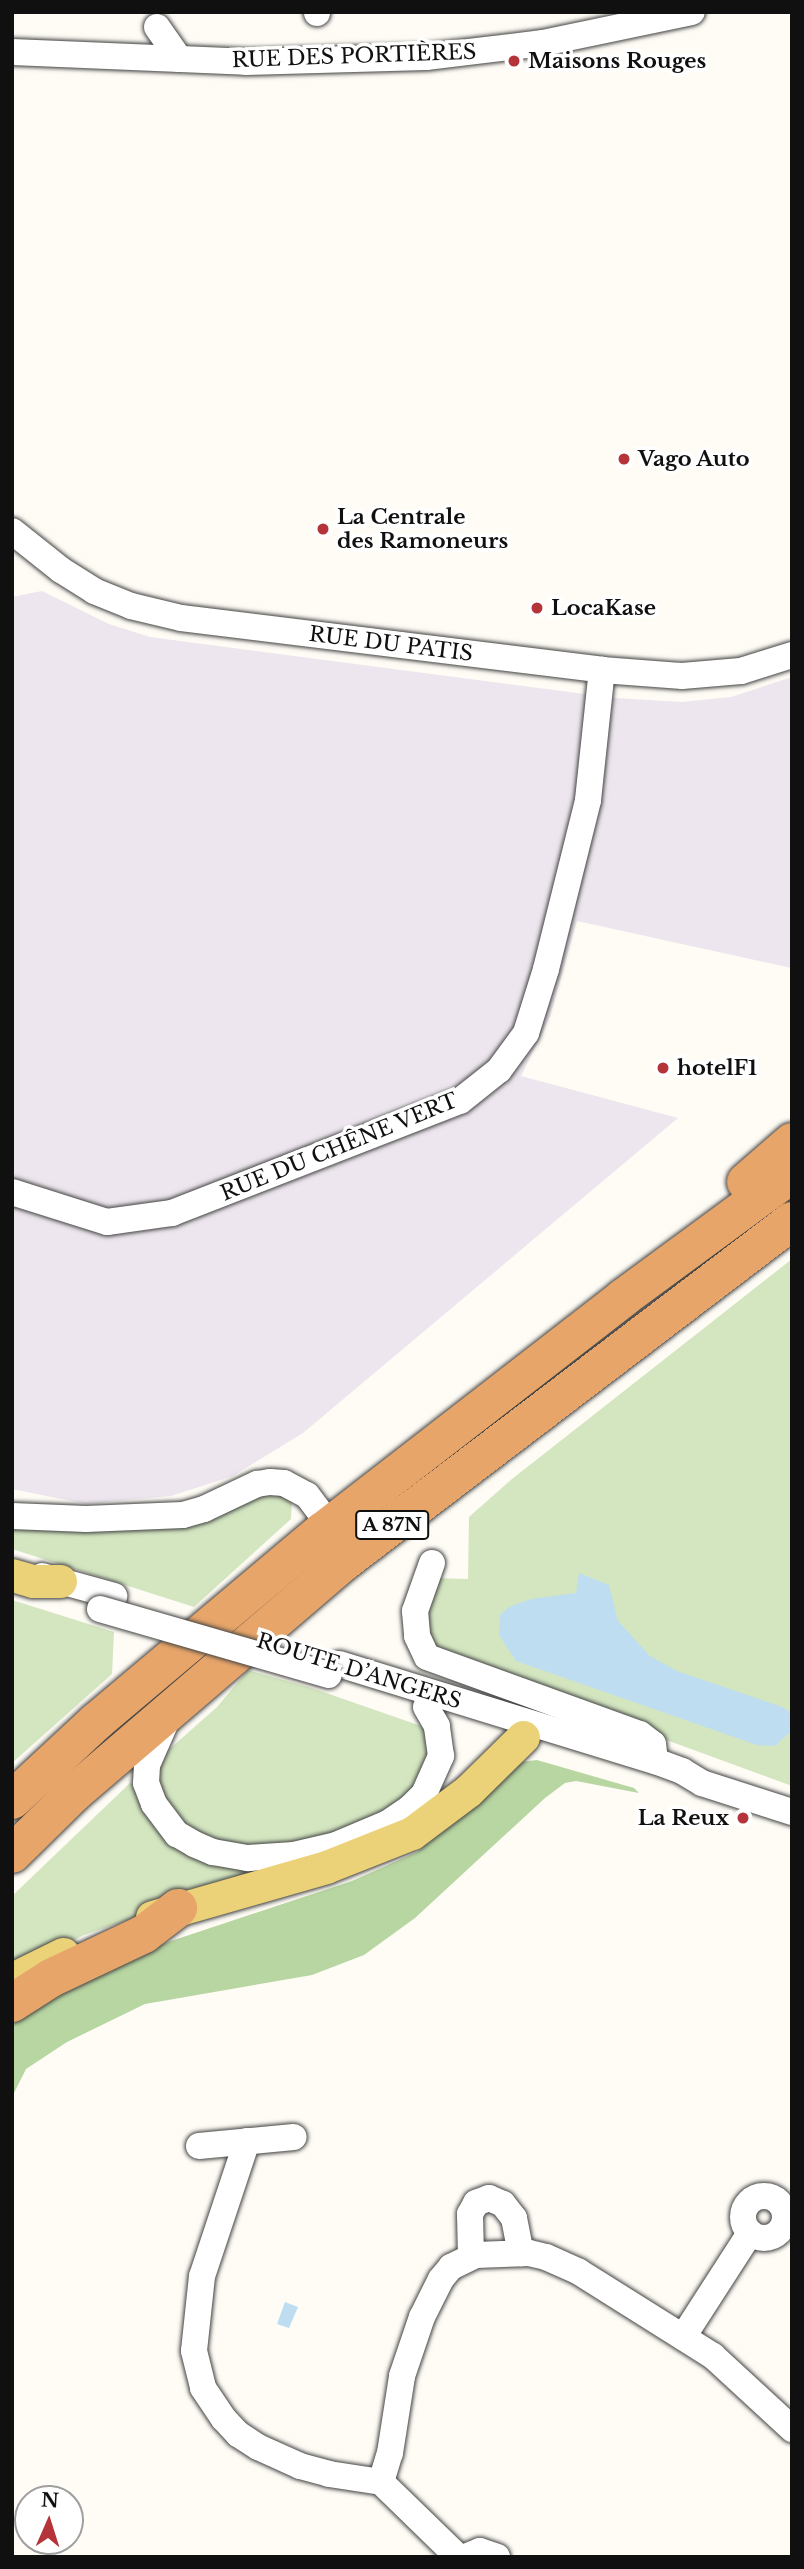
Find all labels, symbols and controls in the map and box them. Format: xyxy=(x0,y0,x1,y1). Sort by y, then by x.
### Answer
street label: RUE DES PORTIÈRES xyxy=(231,39,477,73)
place label: Maisons Rouges xyxy=(528,48,706,74)
marker: Maisons Rouges xyxy=(506,53,522,69)
place label: Vago Auto xyxy=(638,446,750,472)
marker: Vago Auto xyxy=(616,451,632,467)
place label: La Centrale des Ramoneurs xyxy=(337,504,508,554)
marker: La Centrale des Ramoneurs xyxy=(315,521,331,537)
place label: LocaKase xyxy=(551,595,656,621)
marker: LocaKase xyxy=(529,600,545,616)
street label: RUE DU PATIS xyxy=(308,621,474,667)
place label: hotelF1 xyxy=(677,1055,757,1081)
marker: hotelF1 xyxy=(655,1060,671,1076)
street label: RUE DU CHÊNE VERT xyxy=(216,1088,462,1206)
road number: A 87N xyxy=(354,1510,430,1540)
street label: ROUTE D’ANGERS xyxy=(254,1628,464,1714)
place label: La Reux xyxy=(638,1805,729,1831)
marker: La Reux xyxy=(735,1810,751,1826)
north arrow xyxy=(14,2485,84,2555)
text: N xyxy=(40,2489,60,2512)

